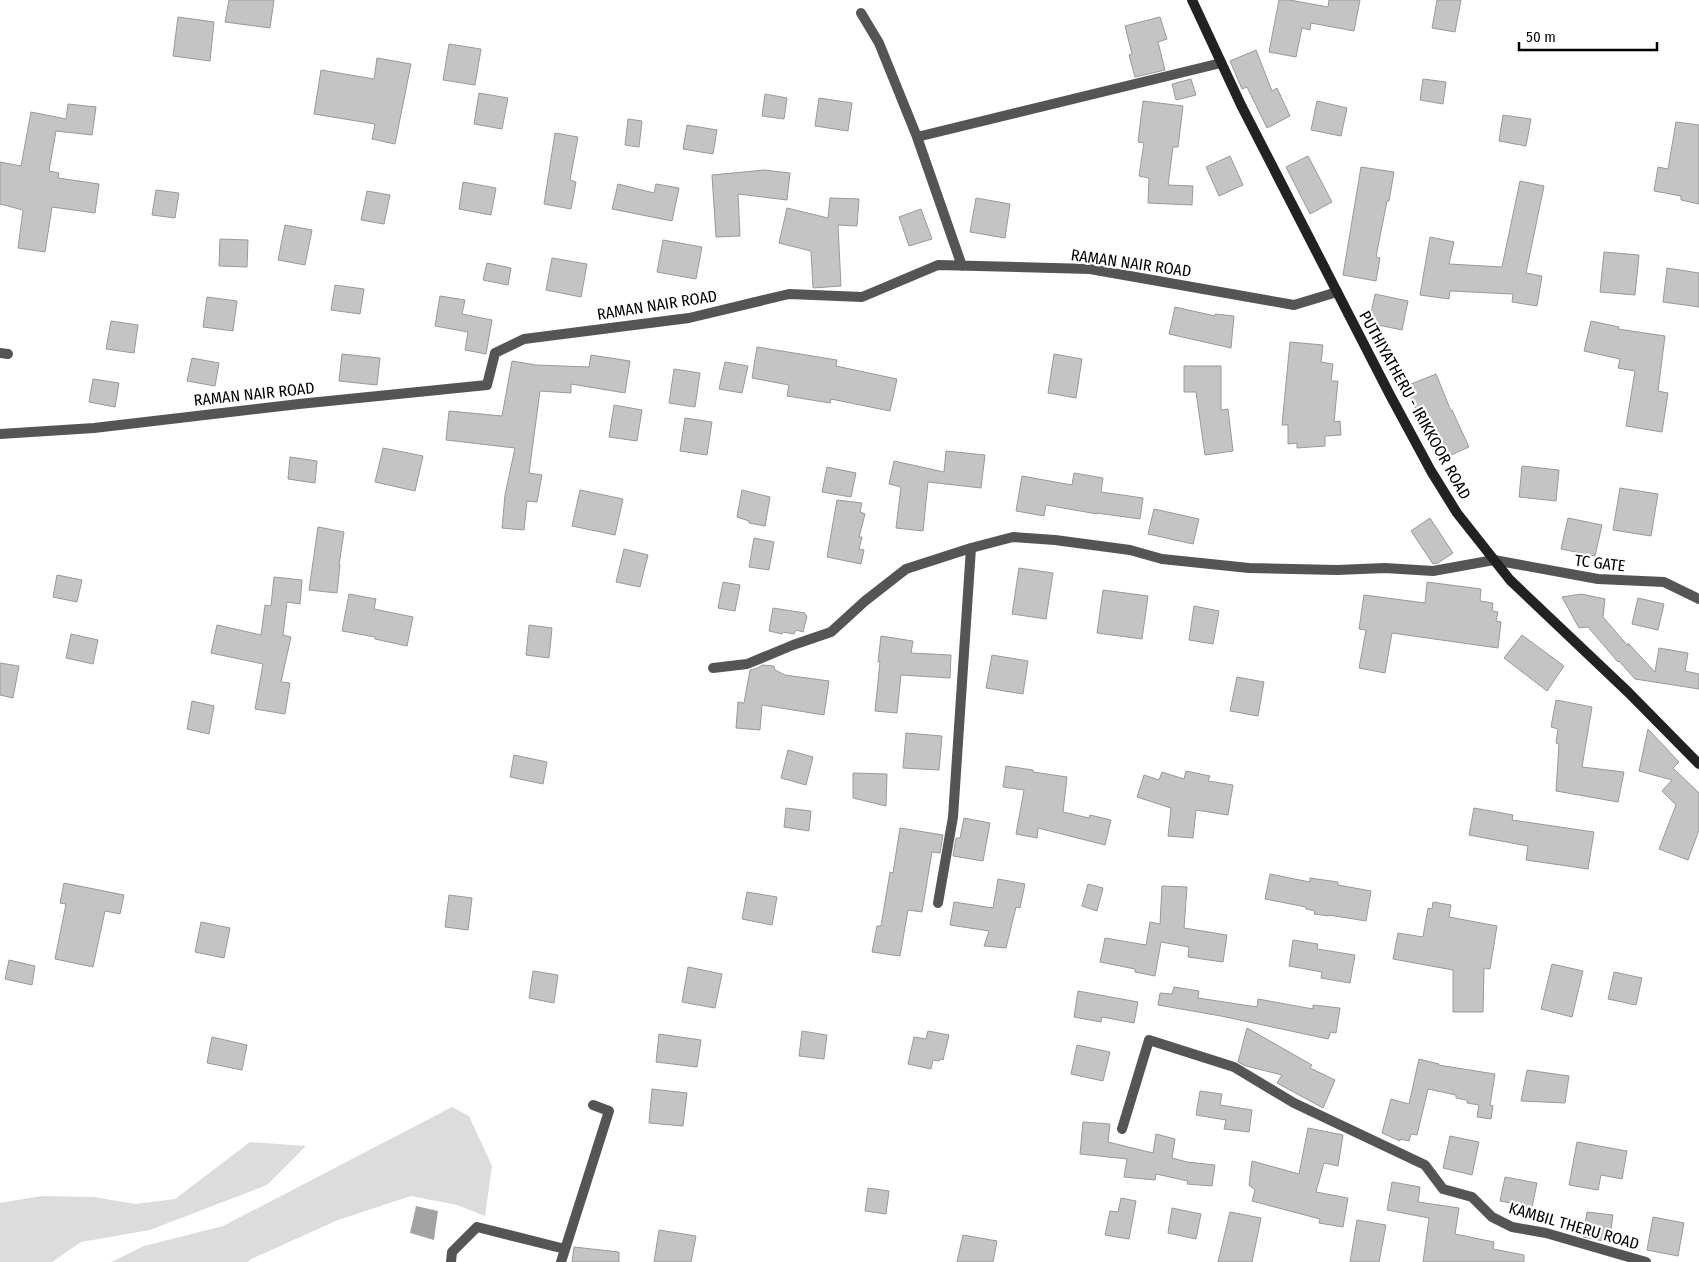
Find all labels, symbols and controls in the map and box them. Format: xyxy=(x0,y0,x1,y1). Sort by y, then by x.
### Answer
scale bar xyxy=(1519,20,1656,52)
text: 50 m xyxy=(1526,28,1556,46)
street label: RAMAN NAIR ROAD xyxy=(1070,245,1192,281)
street label: RAMAN NAIR ROAD xyxy=(596,286,718,324)
street label: PUTHIYATHERU - IRIKKOOR ROAD xyxy=(1355,307,1475,503)
street label: RAMAN NAIR ROAD xyxy=(193,378,315,410)
street label: TC GATE xyxy=(1574,550,1626,576)
street label: KAMBIL THERU ROAD xyxy=(1507,1198,1641,1254)

